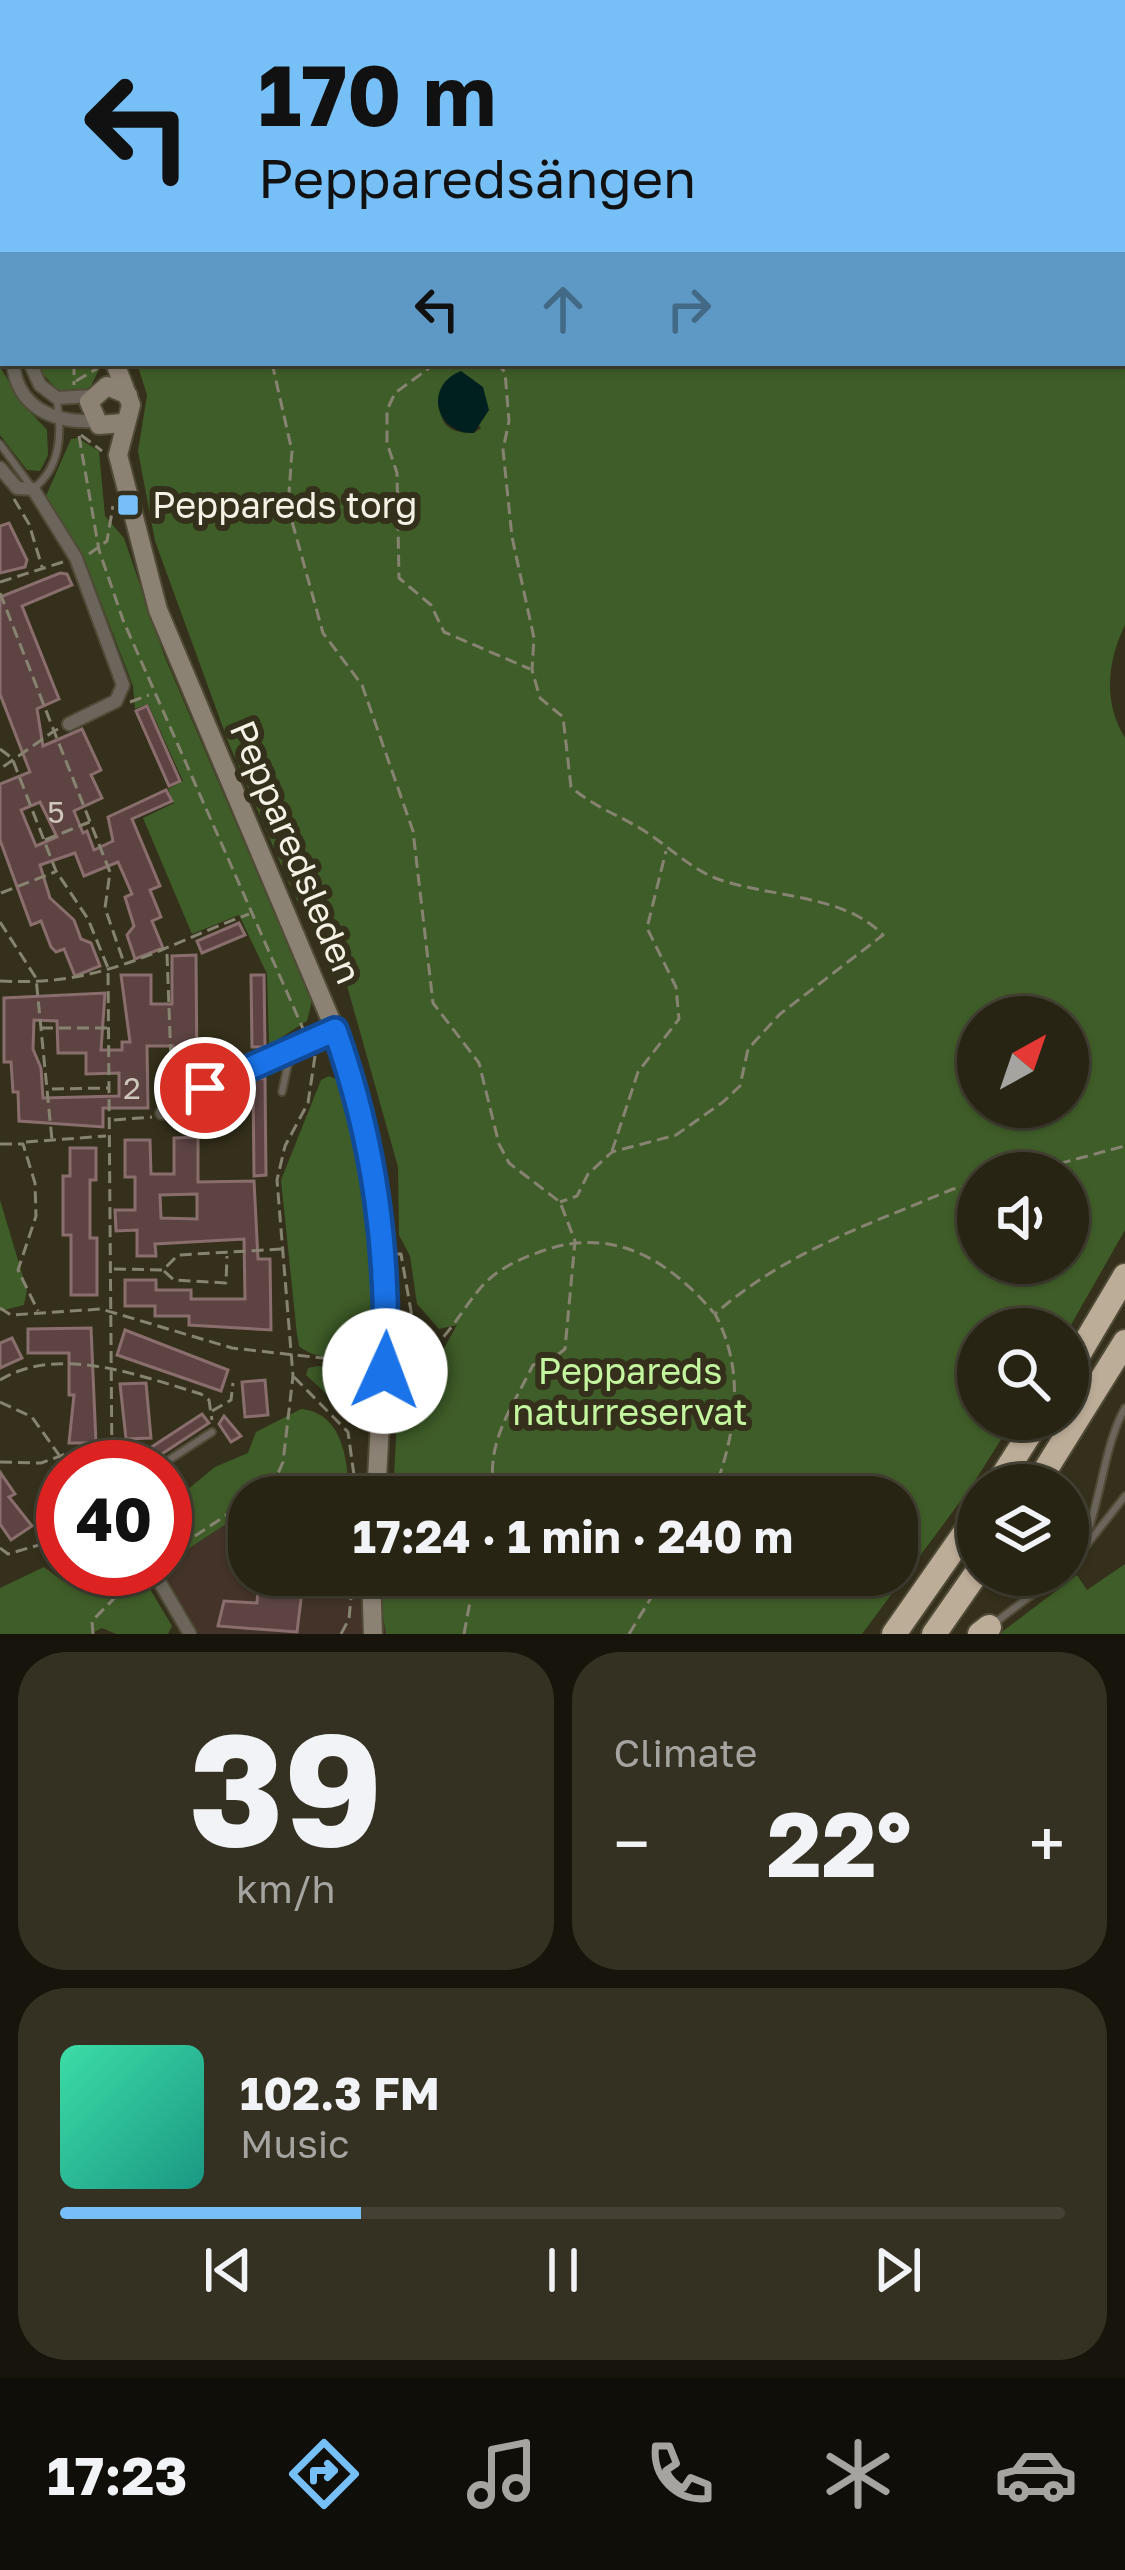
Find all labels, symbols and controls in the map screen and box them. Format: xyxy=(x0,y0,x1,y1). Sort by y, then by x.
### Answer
text: 170 m xyxy=(258,44,496,144)
icon: left xyxy=(60,48,216,204)
text: Pepparedsängen xyxy=(258,145,696,210)
icon: left xyxy=(404,276,470,342)
icon: ahead xyxy=(530,276,596,342)
icon: right xyxy=(656,276,722,342)
place label: Peppareds torg xyxy=(152,483,417,526)
marker: Peppareds torg xyxy=(115,492,141,518)
street label: Pepparedsleden xyxy=(222,714,371,990)
house number: 5 xyxy=(47,794,65,830)
north arrow xyxy=(957,996,1089,1128)
map controls xyxy=(957,996,1089,1596)
pin xyxy=(154,1037,256,1139)
icon: arrive xyxy=(172,1055,238,1121)
house number: 2 xyxy=(123,1070,141,1106)
button: sound xyxy=(957,1152,1089,1284)
position arrow xyxy=(322,1308,448,1434)
button: search xyxy=(957,1308,1089,1440)
park label: Peppareds naturreservat xyxy=(512,1349,748,1433)
speed limit sign: 40 xyxy=(36,1440,192,1596)
button: layers xyxy=(957,1464,1089,1596)
text: 17:24 · 1 min · 240 m xyxy=(353,1509,793,1563)
text: 39 xyxy=(189,1693,383,1880)
text: Climate xyxy=(614,1729,757,1776)
text: 22° xyxy=(767,1789,912,1897)
text: − xyxy=(614,1803,650,1883)
text: + xyxy=(1029,1803,1065,1883)
text: km/h xyxy=(236,1865,335,1912)
text: 102.3 FM xyxy=(240,2066,440,2120)
text: Music xyxy=(240,2120,350,2167)
icon: previous xyxy=(195,2237,261,2303)
icon: pause xyxy=(530,2237,596,2303)
icon: next xyxy=(865,2237,931,2303)
icon: directions xyxy=(282,2432,366,2516)
icon: music xyxy=(460,2432,544,2516)
icon: phone xyxy=(638,2432,722,2516)
icon: climate xyxy=(816,2432,900,2516)
icon: car xyxy=(994,2432,1078,2516)
text: 17:23 xyxy=(47,2442,187,2507)

